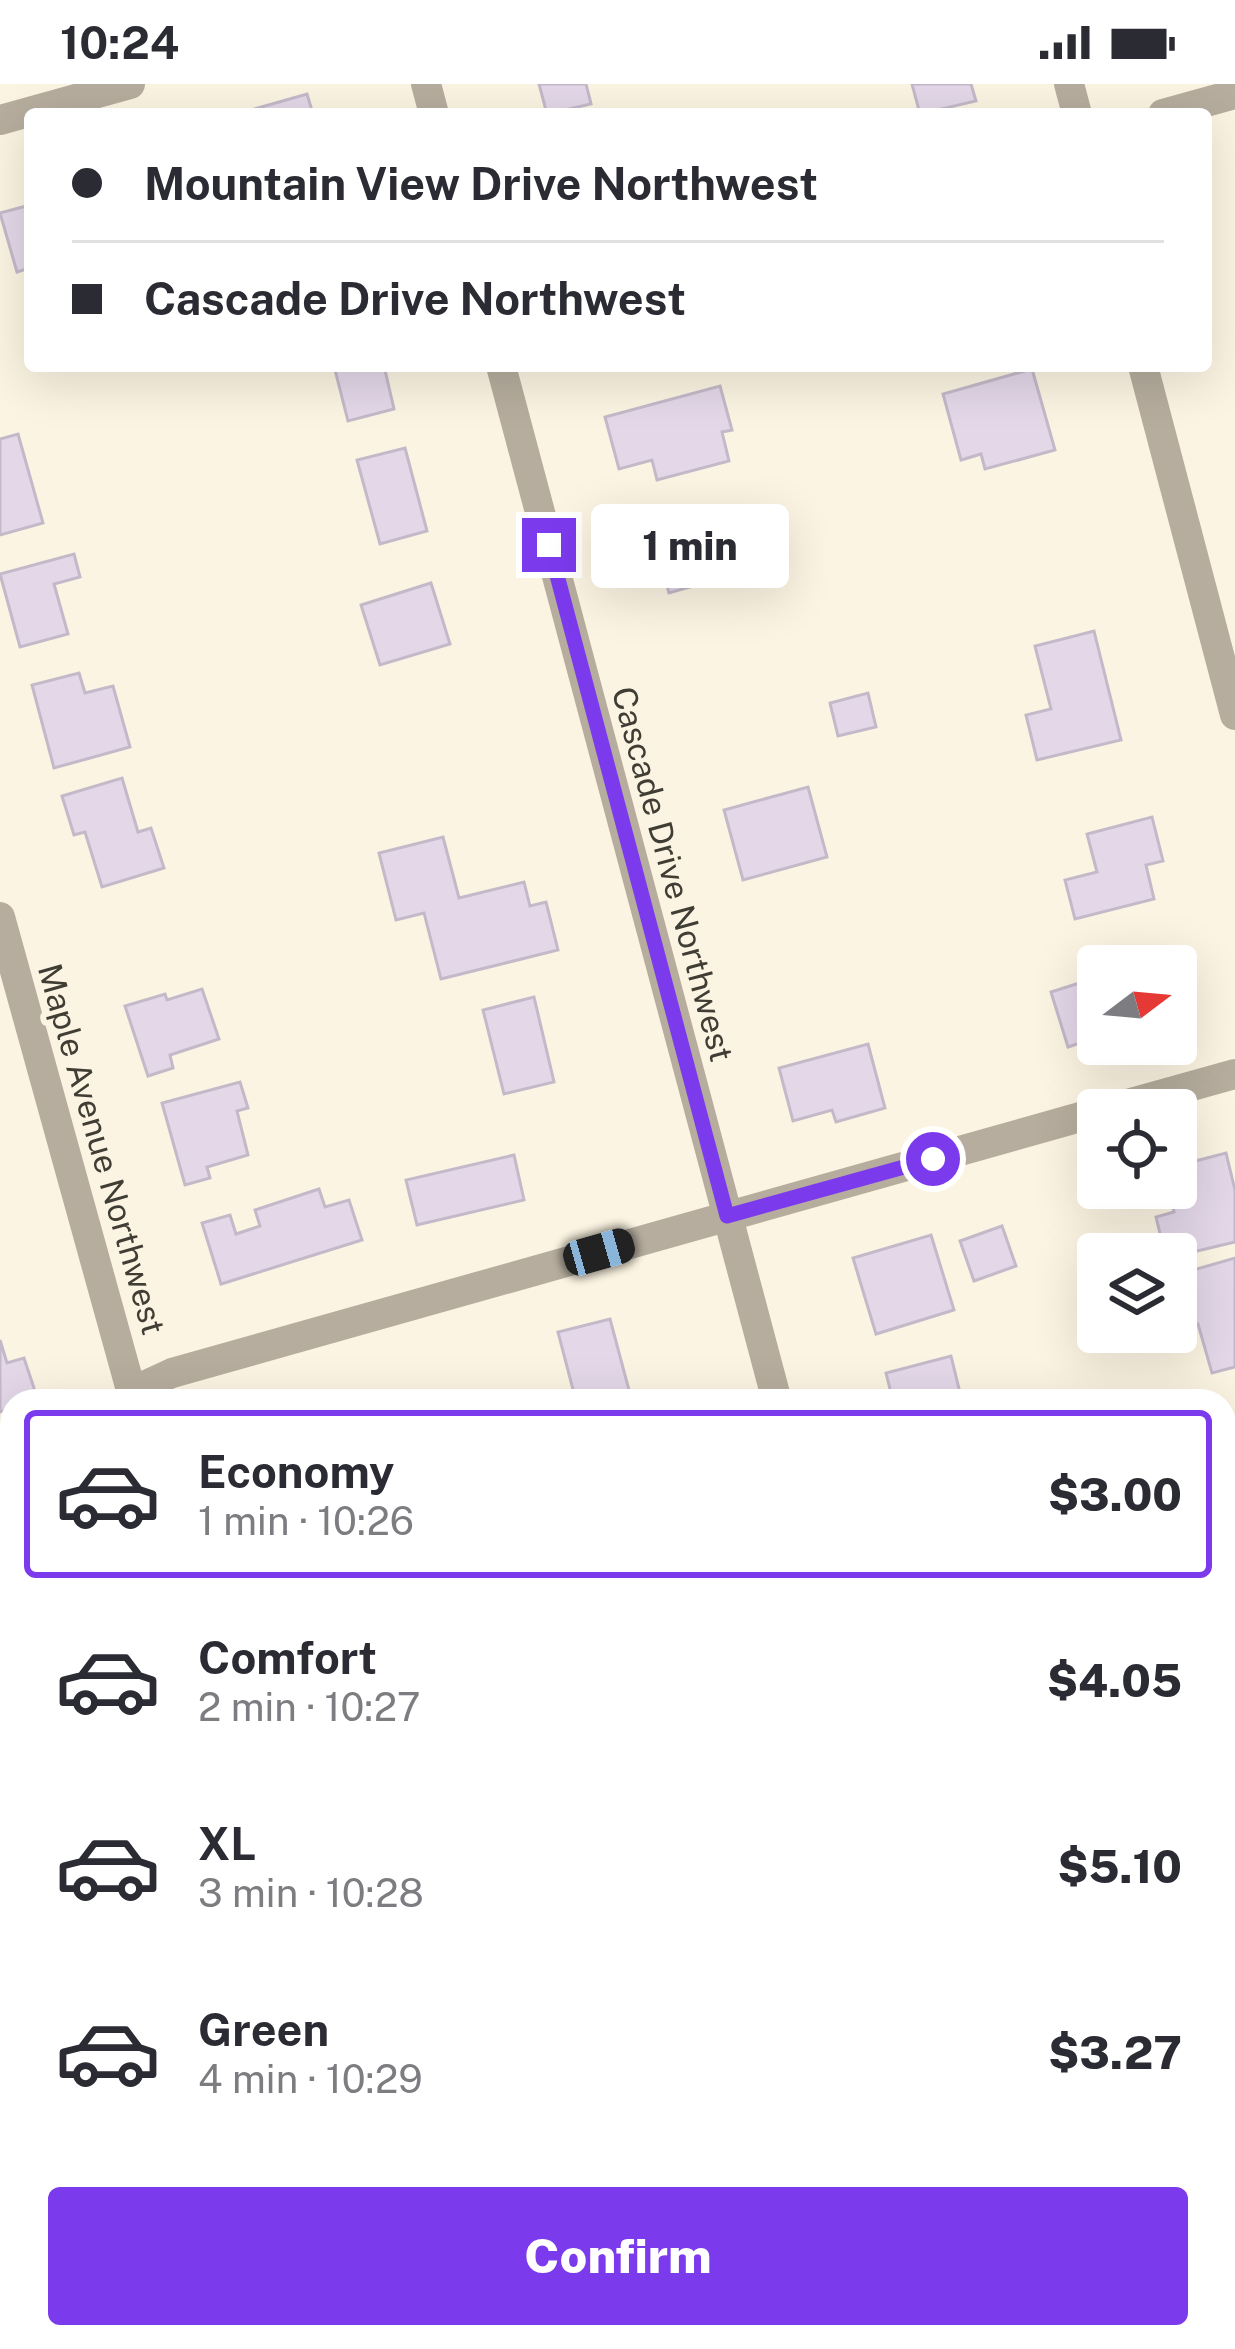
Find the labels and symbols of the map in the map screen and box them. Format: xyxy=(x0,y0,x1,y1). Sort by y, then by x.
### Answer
callout: 1 min xyxy=(591,503,789,587)
route end xyxy=(522,518,576,572)
street label: Cascade Drive Northwest xyxy=(605,682,741,1066)
north arrow xyxy=(1077,945,1197,1065)
street label: Maple Avenue Northwest xyxy=(31,959,173,1339)
route start xyxy=(906,1132,960,1186)
car xyxy=(559,1225,639,1279)

